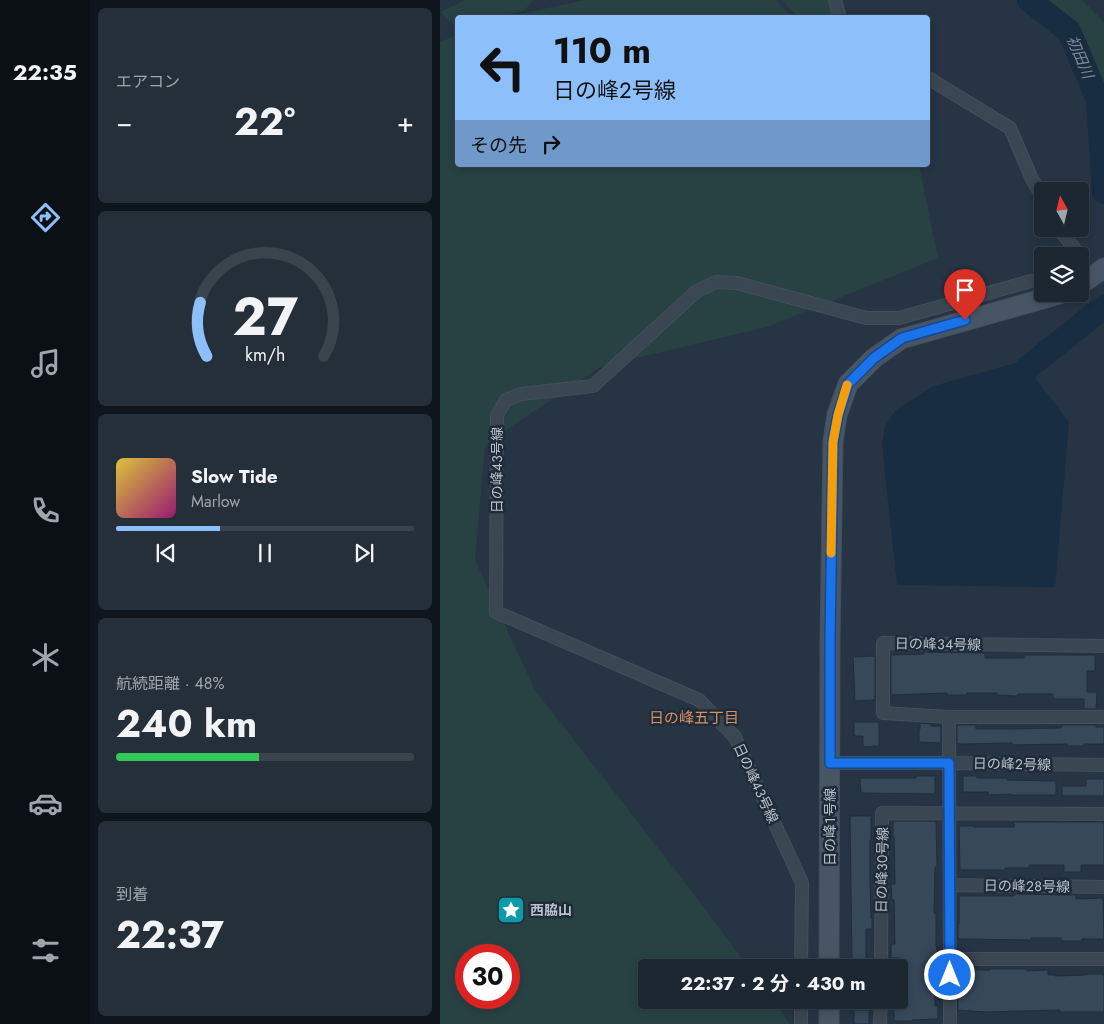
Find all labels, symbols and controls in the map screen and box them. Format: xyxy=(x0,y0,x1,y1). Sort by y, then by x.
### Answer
text: 110 m xyxy=(553,26,651,76)
water label: 初田川 xyxy=(1061,32,1100,84)
icon: left xyxy=(470,35,535,100)
text: 22:35 xyxy=(13,56,77,88)
text: エアコン xyxy=(116,70,180,93)
text: 日の峰２号線 xyxy=(553,74,676,106)
text: 22° xyxy=(234,94,295,149)
text: − xyxy=(116,102,133,143)
text: + xyxy=(397,102,414,143)
icon: right xyxy=(537,130,565,158)
text: その先 xyxy=(470,132,527,159)
north arrow xyxy=(1034,182,1089,238)
map controls xyxy=(1034,182,1089,302)
icon: directions xyxy=(28,200,63,235)
button: layers xyxy=(1034,247,1089,302)
pin xyxy=(944,269,986,320)
icon: arrive xyxy=(951,276,979,304)
text: 27 xyxy=(232,279,298,355)
text: km/h xyxy=(245,342,285,368)
icon: music xyxy=(28,346,63,381)
street label: 日の峰４３号線 xyxy=(487,427,507,513)
text: Slow Tide xyxy=(191,463,278,490)
text: Marlow xyxy=(191,490,240,513)
icon: phone xyxy=(28,493,63,528)
icon: previous xyxy=(152,539,180,567)
icon: pause xyxy=(251,539,279,567)
icon: next xyxy=(350,539,378,567)
street label: 日の峰３４号線 xyxy=(895,633,981,655)
icon: climate xyxy=(28,640,63,675)
text: 航続距離 · 48% xyxy=(116,672,224,695)
text: 240 km xyxy=(116,696,257,751)
district label: 日の峰五丁目 xyxy=(649,707,739,729)
street label: 日の峰４３号線 xyxy=(729,740,783,826)
street label: 日の峰２号線 xyxy=(973,753,1051,775)
icon: car xyxy=(28,786,63,821)
street label: 日の峰１号線 xyxy=(820,788,840,866)
street label: 日の峰３０号線 xyxy=(871,827,893,913)
street label: 日の峰２８号線 xyxy=(984,875,1070,897)
text: 到着 xyxy=(116,883,148,906)
place icon: 西脇山 xyxy=(496,895,526,925)
place label: 西脇山 xyxy=(530,900,572,920)
text: 22:37 xyxy=(116,907,224,962)
icon: filters xyxy=(28,933,63,968)
speed limit sign: 30 xyxy=(455,944,520,1009)
position arrow xyxy=(923,948,975,1000)
text: 22:37 · 2 分 · 430 m xyxy=(680,970,866,997)

